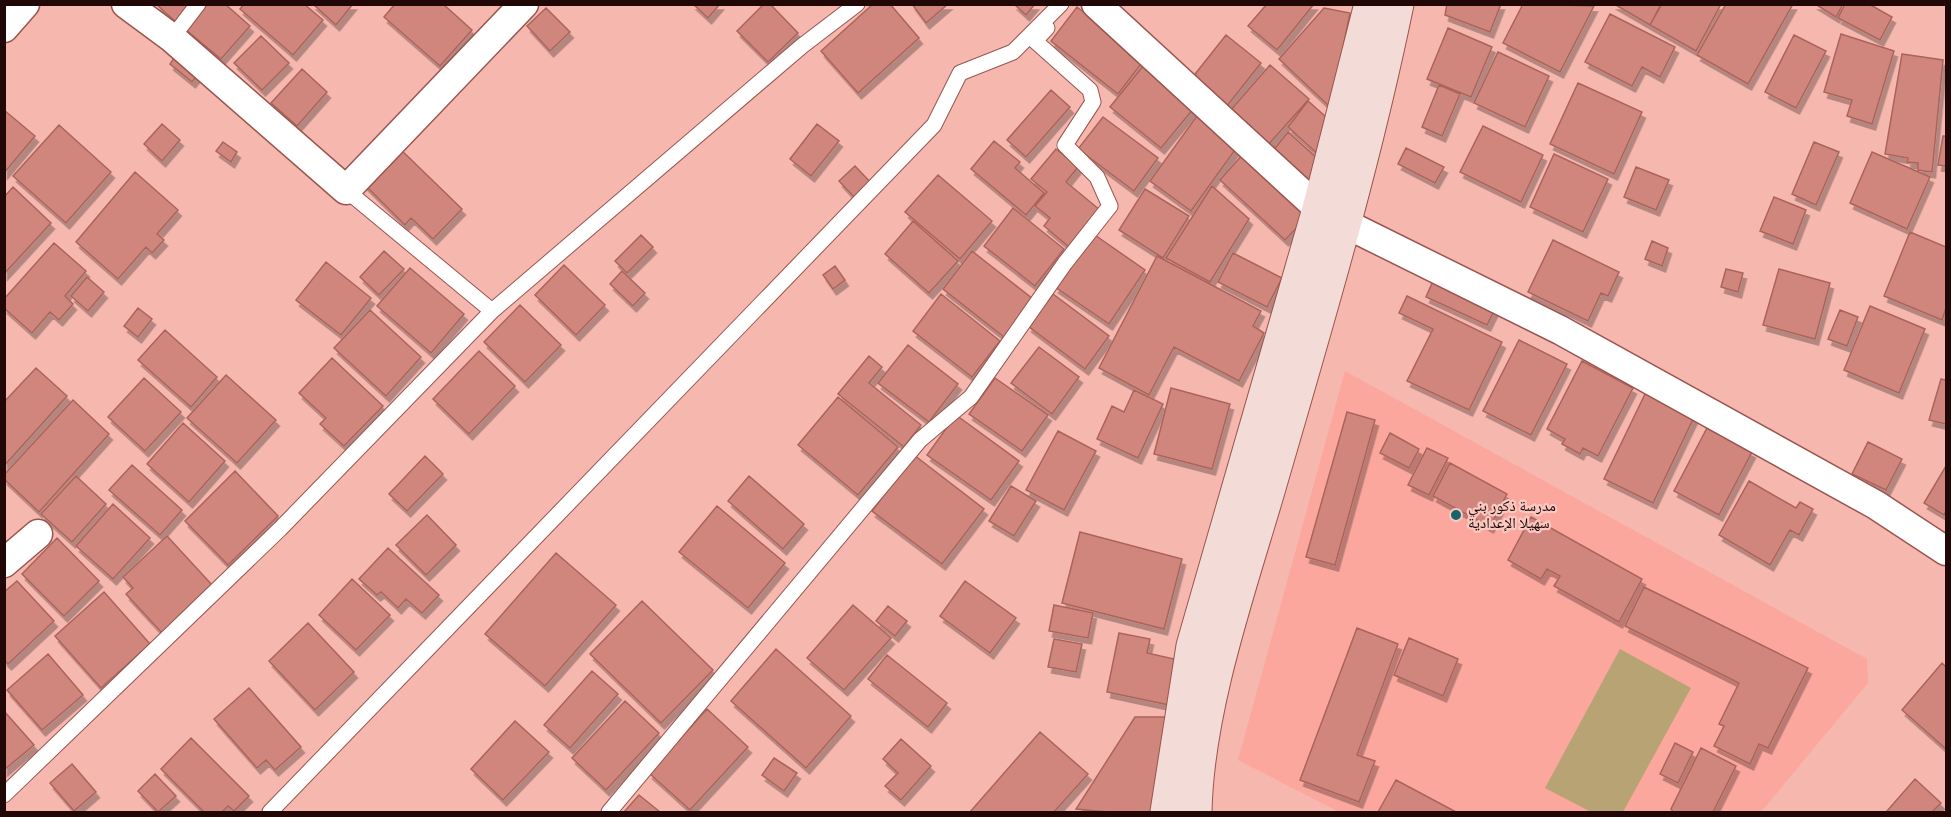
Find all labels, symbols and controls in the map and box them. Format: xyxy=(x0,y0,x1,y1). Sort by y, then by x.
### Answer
place label: مدرسة ذكور بني سهيلا الإعدادية xyxy=(1468,497,1556,532)
marker: مدرسة ذكور بني سهيلا الإعدادية xyxy=(1449,508,1463,522)

